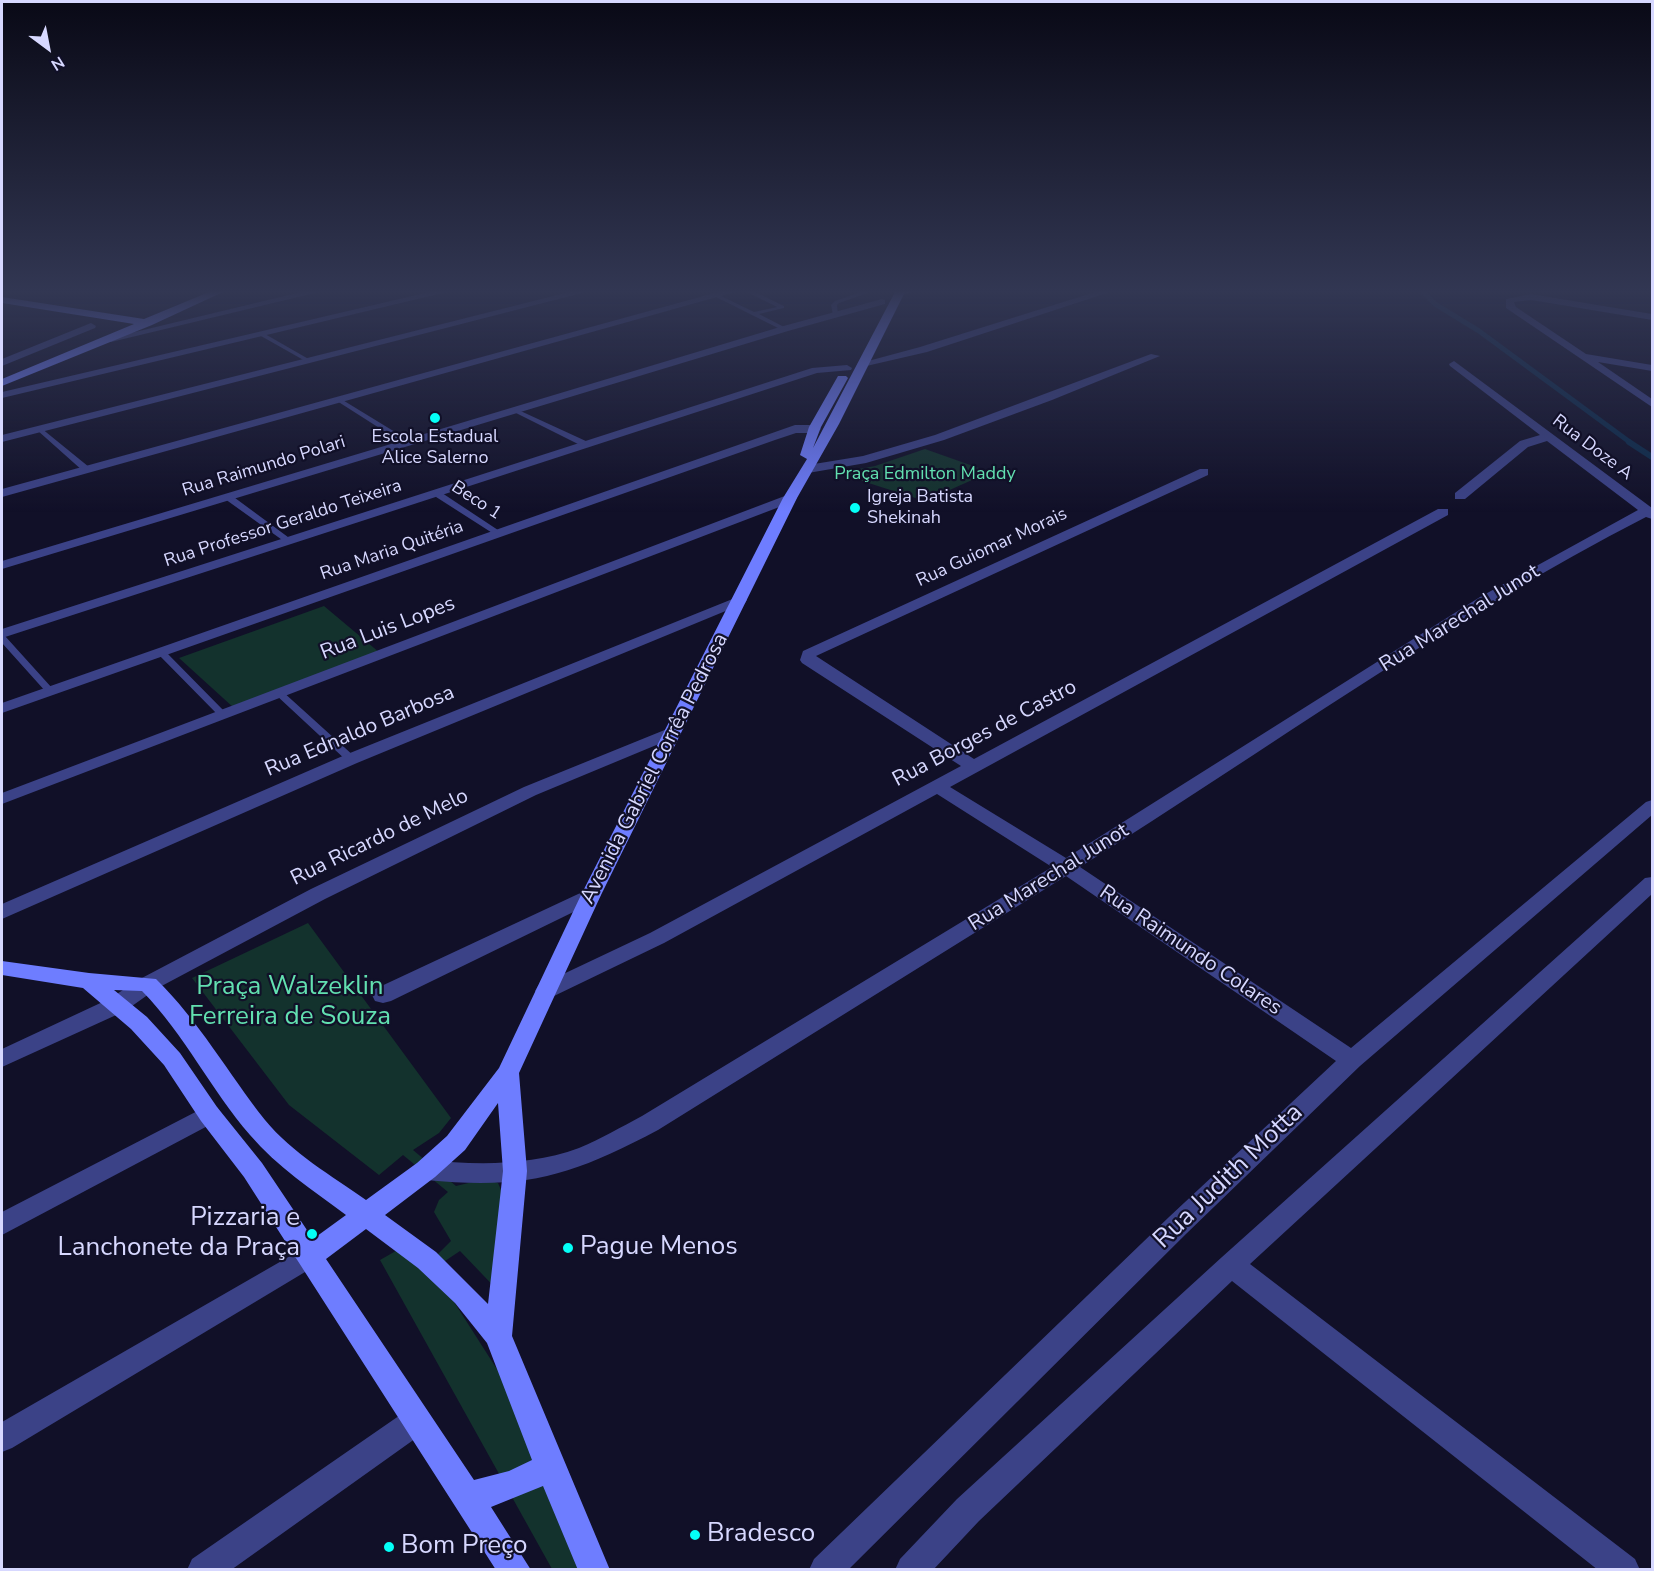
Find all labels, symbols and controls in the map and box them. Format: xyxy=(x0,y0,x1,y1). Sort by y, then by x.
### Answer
north arrow xyxy=(18,18,78,78)
text: N xyxy=(47,51,68,76)
marker: Escola Estadual Alice Salerno xyxy=(428,411,442,425)
street label: Rua Doze A xyxy=(1548,411,1636,485)
place label: Escola Estadual Alice Salerno xyxy=(372,427,498,470)
street label: Rua Raimundo Polari xyxy=(180,432,348,502)
park label: Praça Edmilton Maddy xyxy=(834,464,1016,486)
street label: Rua Professor Geraldo Teixeira xyxy=(162,475,404,573)
street label: Beco 1 xyxy=(447,477,505,525)
place label: Igreja Batista Shekinah xyxy=(867,487,973,530)
marker: Igreja Batista Shekinah xyxy=(848,501,862,515)
street label: Rua Guiomar Morais xyxy=(913,504,1071,592)
street label: Rua Maria Quitéria xyxy=(318,516,466,586)
street label: Rua Marechal Junot xyxy=(1375,560,1545,678)
street label: Rua Luis Lopes xyxy=(317,592,459,666)
street label: Avenida Gabriel Corrêa Pedrosa xyxy=(576,630,734,908)
street label: Rua Borges de Castro xyxy=(889,675,1081,793)
street label: Rua Ednaldo Barbosa xyxy=(262,681,458,783)
street label: Rua Ricardo de Melo xyxy=(287,784,473,892)
street label: Rua Marechal Junot xyxy=(964,819,1134,937)
street label: Rua Raimundo Colares xyxy=(1094,881,1286,1021)
park label: Praça Walzeklin Ferreira de Souza xyxy=(189,972,391,1034)
street label: Rua Judith Motta xyxy=(1148,1098,1310,1256)
place label: Pizzaria e Lanchonete da Praça xyxy=(58,1203,300,1264)
marker: Pizzaria e Lanchonete da Praça xyxy=(305,1227,319,1241)
place label: Pague Menos xyxy=(580,1232,738,1264)
marker: Pague Menos xyxy=(561,1241,575,1255)
place label: Bradesco xyxy=(707,1519,815,1551)
marker: Bradesco xyxy=(688,1528,702,1542)
place label: Bom Preço xyxy=(401,1531,527,1563)
marker: Bom Preço xyxy=(382,1540,396,1554)

